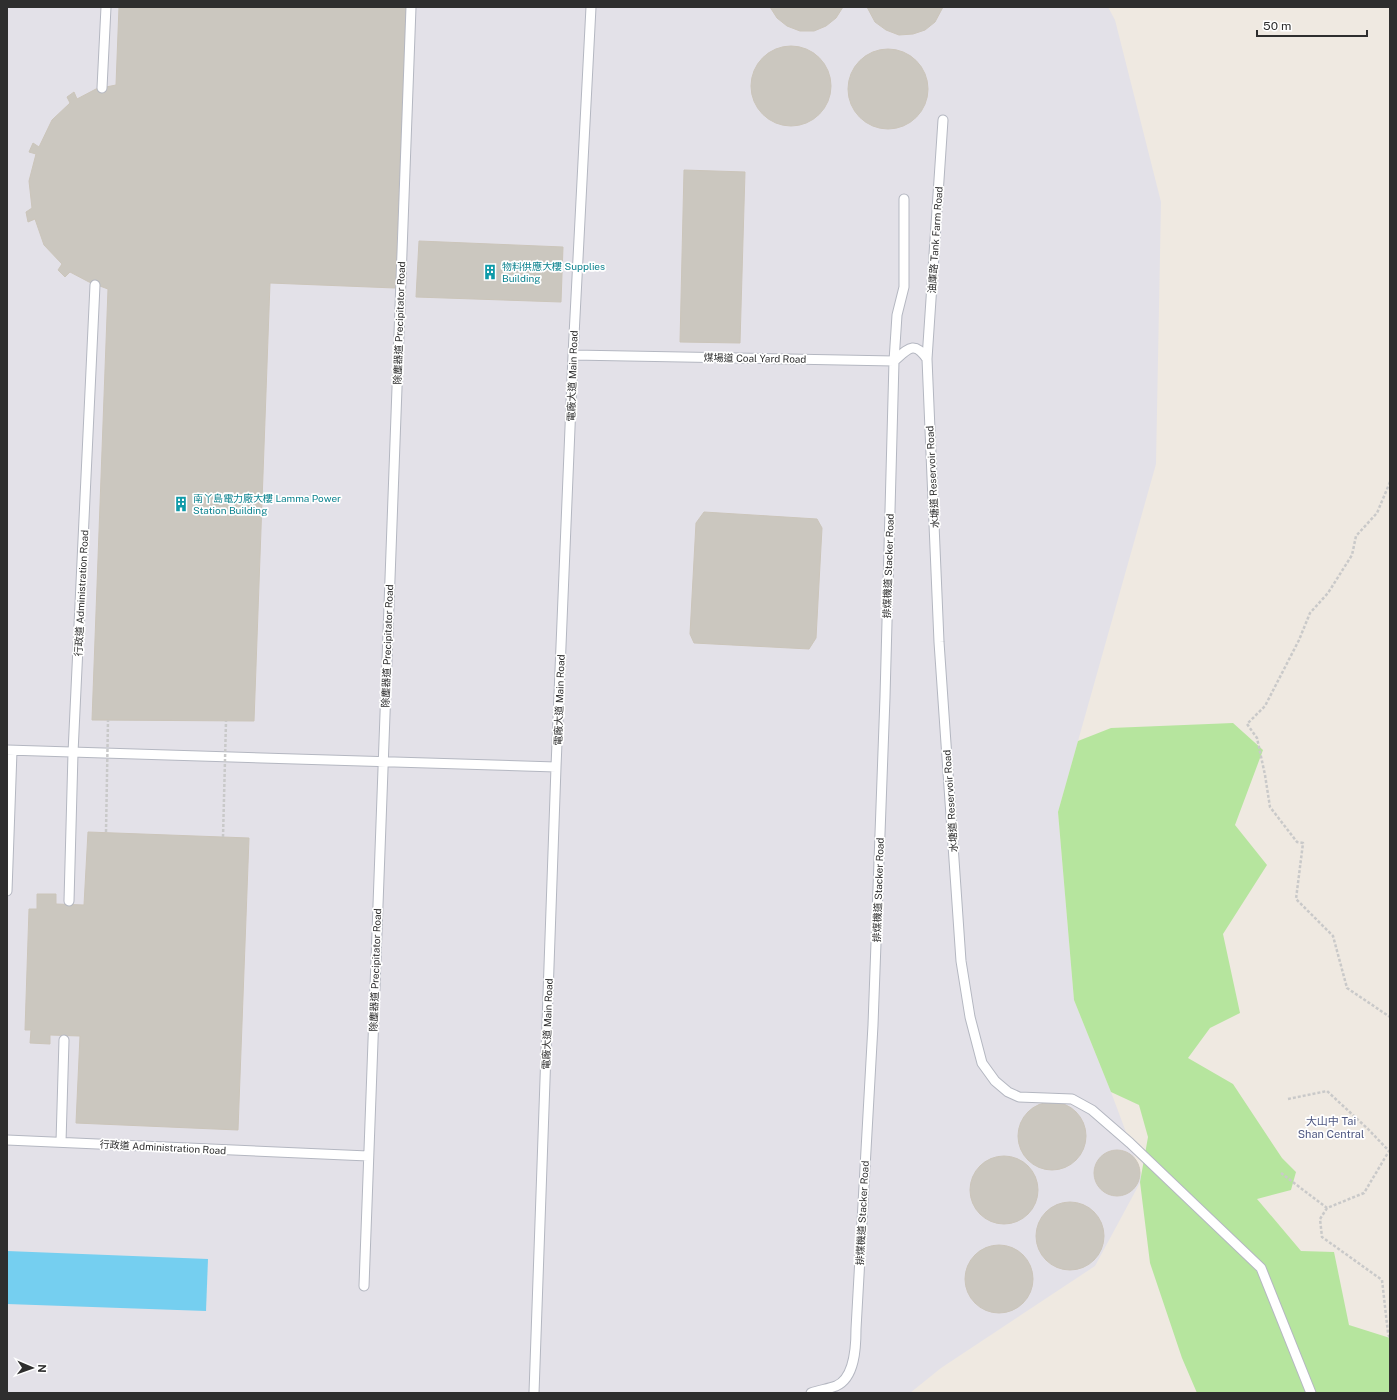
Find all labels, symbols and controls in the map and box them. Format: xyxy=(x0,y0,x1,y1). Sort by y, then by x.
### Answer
scale bar xyxy=(1257,12,1367,38)
text: 50 m xyxy=(1263,19,1291,33)
street label: 油庫路 Tank Farm Road xyxy=(925,186,945,294)
place label: 物料供應大樓 Supplies Building xyxy=(502,260,605,284)
street label: 除塵器道 Precipitator Road xyxy=(391,261,407,385)
building icon: 物料供應大樓 Supplies Building xyxy=(481,263,499,281)
street label: 電廠大道 Main Road xyxy=(564,330,580,422)
street label: 煤場道 Coal Yard Road xyxy=(704,351,806,365)
street label: 水塘道 Reservoir Road xyxy=(923,425,941,529)
place label: 南丫島電力廠大樓 Lamma Power Station Building xyxy=(193,492,341,516)
building icon: 南丫島電力廠大樓 Lamma Power Station Building xyxy=(172,495,190,513)
street label: 排煤機道 Stacker Road xyxy=(880,513,896,619)
street label: 行政道 Administration Road xyxy=(72,529,90,657)
street label: 除塵器道 Precipitator Road xyxy=(379,584,395,708)
street label: 電廠大道 Main Road xyxy=(551,654,567,746)
street label: 水塘道 Reservoir Road xyxy=(940,749,960,853)
street label: 排煤機道 Stacker Road xyxy=(870,837,886,943)
street label: 除塵器道 Precipitator Road xyxy=(367,908,383,1032)
street label: 電廠大道 Main Road xyxy=(539,978,555,1070)
district label: 大山中 Tai Shan Central xyxy=(1298,1115,1364,1140)
street label: 行政道 Administration Road xyxy=(99,1138,227,1156)
street label: 排煤機道 Stacker Road xyxy=(853,1160,871,1266)
north arrow xyxy=(12,1348,52,1388)
text: N xyxy=(36,1364,48,1373)

